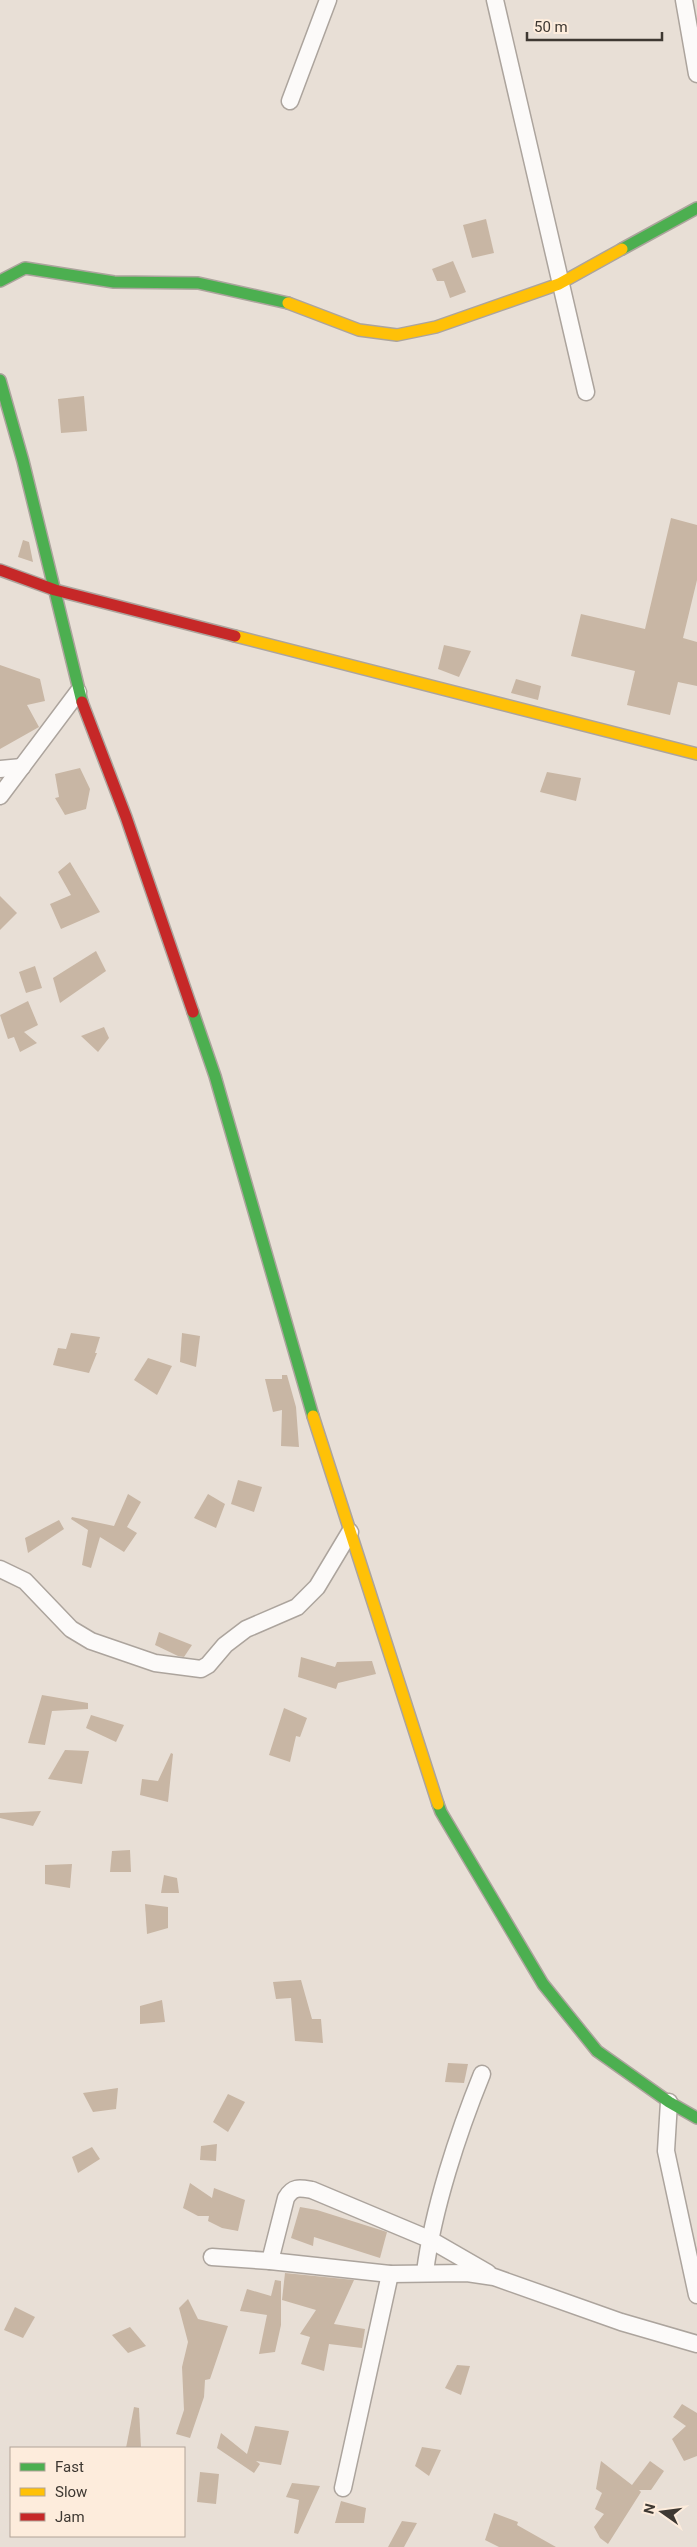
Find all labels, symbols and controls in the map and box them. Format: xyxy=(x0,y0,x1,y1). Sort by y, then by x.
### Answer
scale bar xyxy=(527,10,662,42)
text: 50 m xyxy=(534,18,568,36)
legend xyxy=(10,2447,185,2537)
text: Fast xyxy=(55,2458,84,2476)
text: Slow xyxy=(55,2483,87,2501)
north arrow xyxy=(637,2487,687,2537)
text: N xyxy=(640,2502,658,2516)
text: Jam xyxy=(55,2508,85,2526)

